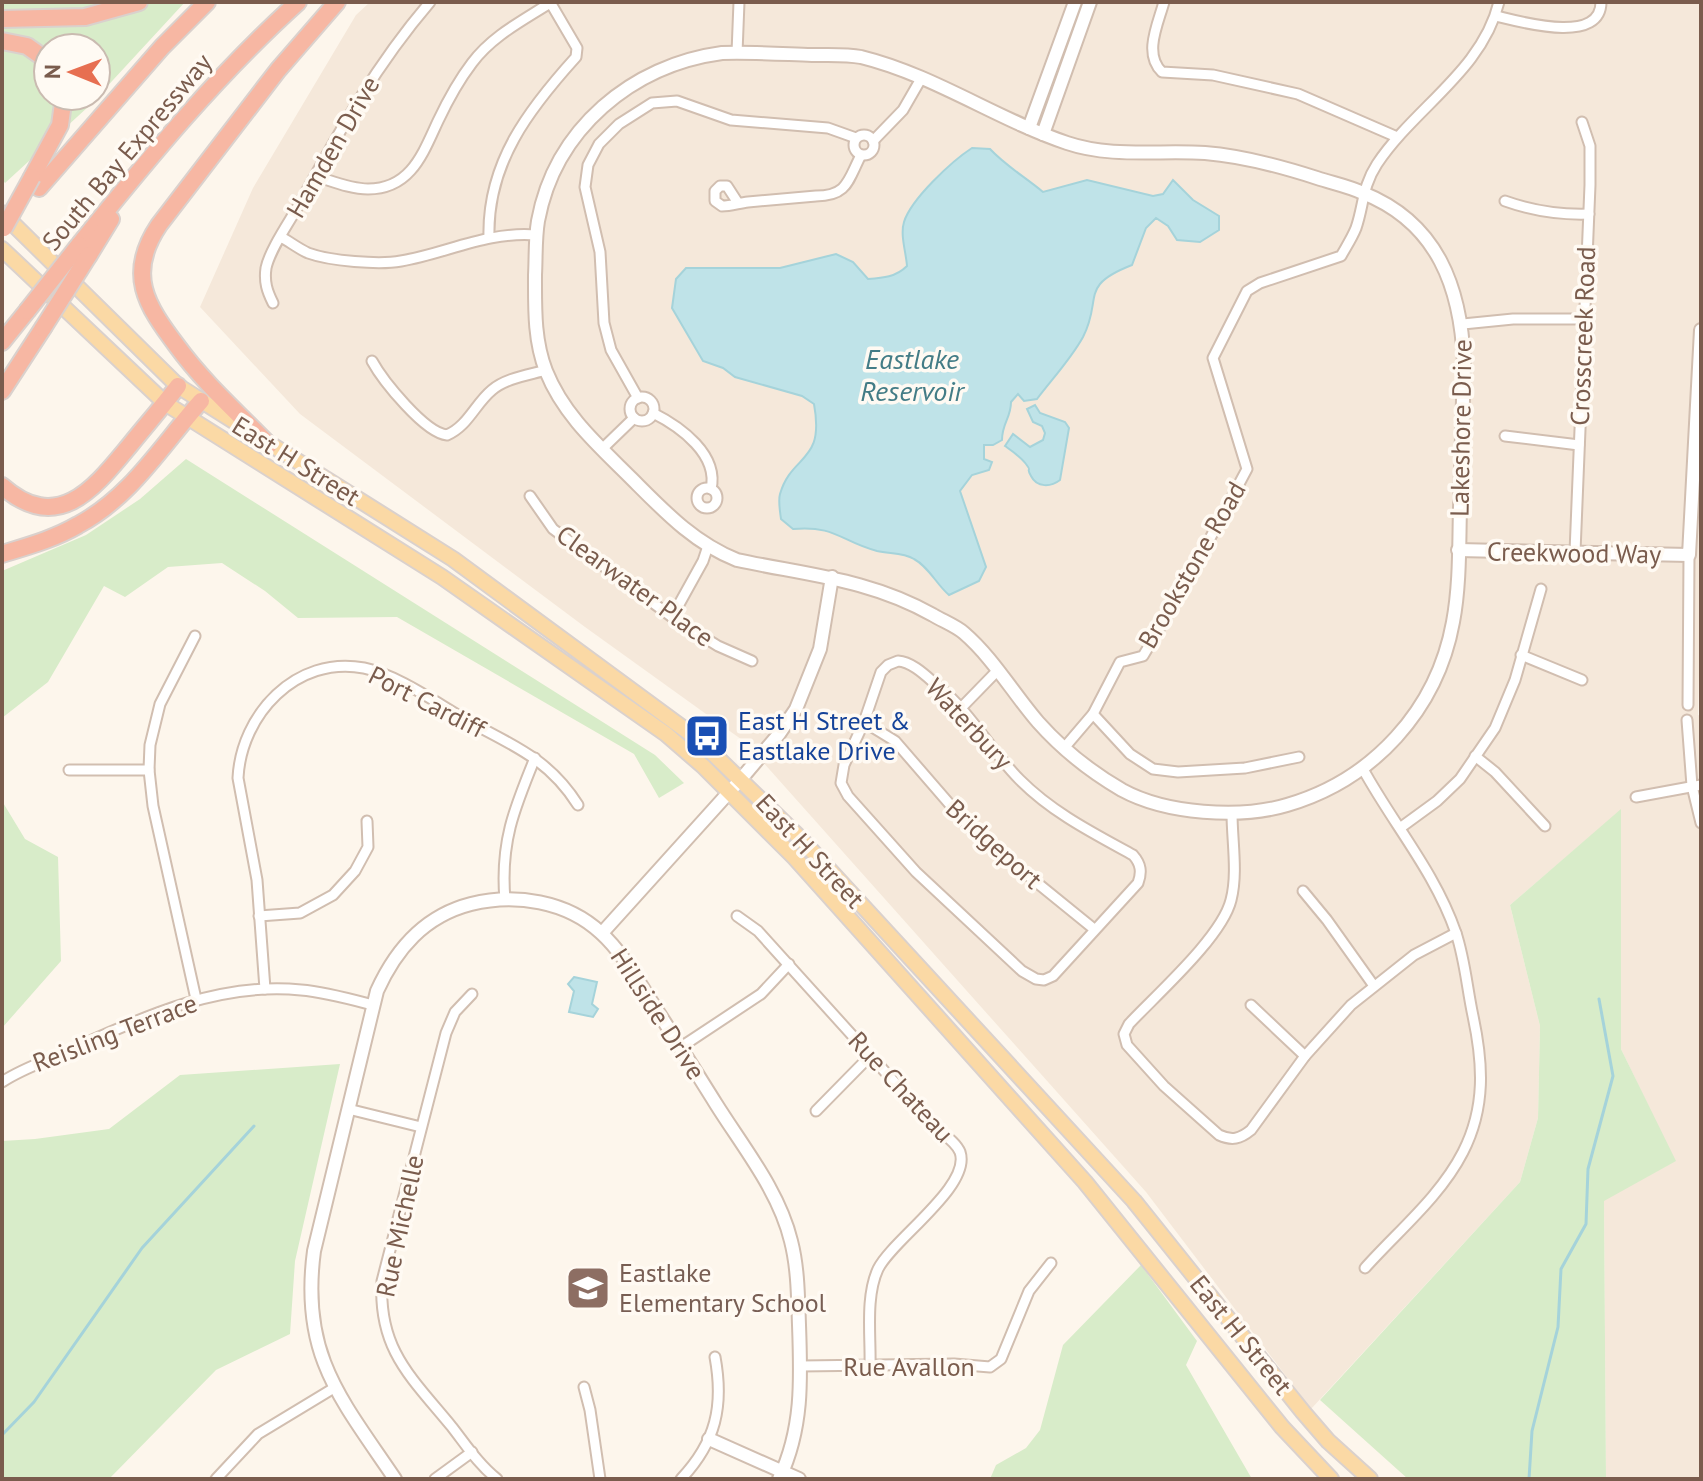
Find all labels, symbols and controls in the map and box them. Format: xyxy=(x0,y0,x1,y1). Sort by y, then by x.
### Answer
north arrow xyxy=(32,32,112,112)
street label: South Bay Expressway xyxy=(34,46,219,257)
text: N xyxy=(38,64,66,79)
street label: Hamden Drive xyxy=(279,70,386,223)
street label: Crosscreek Road xyxy=(1563,246,1602,426)
street label: Lakeshore Drive xyxy=(1442,339,1479,517)
water label: Eastlake Reservoir xyxy=(860,340,965,409)
street label: East H Street xyxy=(226,408,366,513)
street label: Brookstone Road xyxy=(1130,475,1253,654)
street label: Clearwater Place xyxy=(550,518,720,654)
street label: Creekwood Way xyxy=(1487,534,1662,571)
street label: Port Cardiff xyxy=(363,658,493,746)
street label: Waterbury xyxy=(919,671,1020,776)
place label: East H Street & Eastlake Drive xyxy=(738,704,910,767)
bus stop icon: East H Street & Eastlake Drive xyxy=(683,712,731,760)
street label: East H Street xyxy=(749,787,872,915)
street label: Bridgeport xyxy=(939,792,1050,896)
street label: Hillside Drive xyxy=(604,942,713,1086)
street label: Reisling Terrace xyxy=(28,986,202,1079)
street label: Rue Chateau xyxy=(842,1024,961,1149)
street label: Rue Michelle xyxy=(368,1152,431,1300)
place label: Eastlake Elementary School xyxy=(619,1256,827,1319)
school or university icon: Eastlake Elementary School xyxy=(564,1264,612,1312)
street label: East H Street xyxy=(1183,1268,1300,1401)
street label: Rue Avallon xyxy=(843,1350,975,1383)

